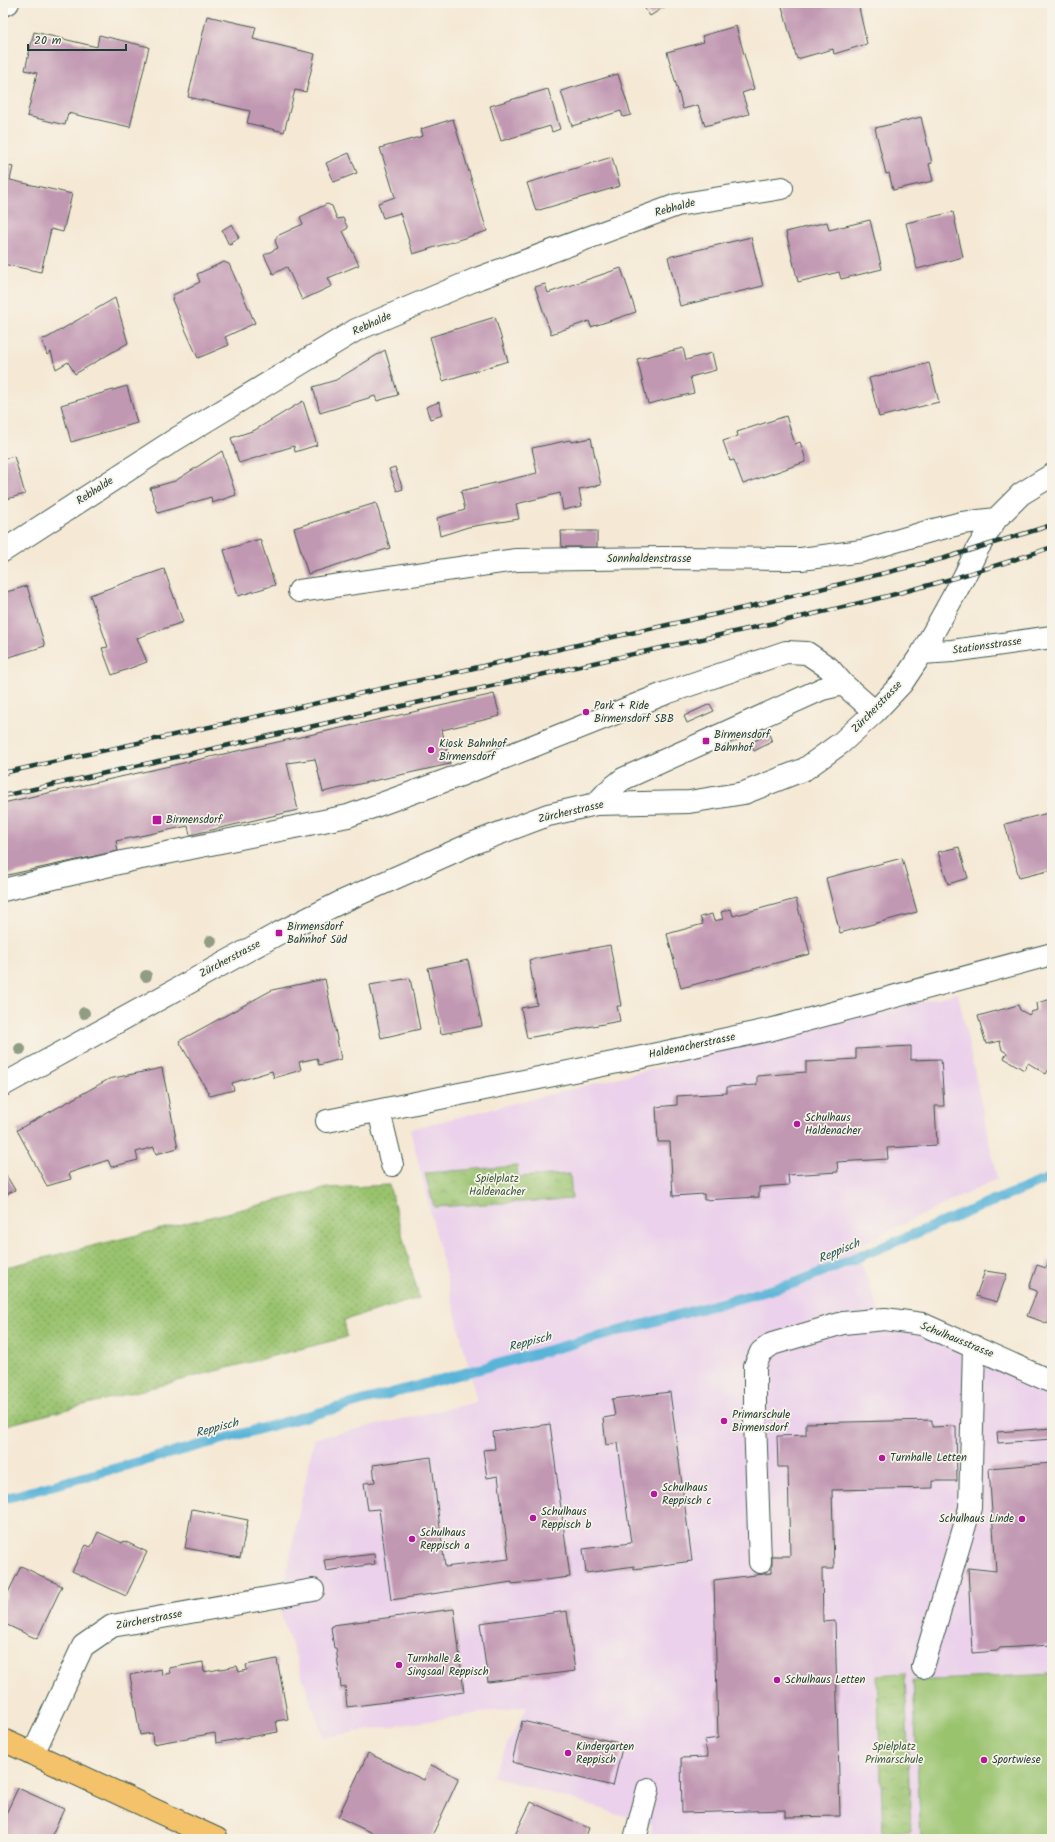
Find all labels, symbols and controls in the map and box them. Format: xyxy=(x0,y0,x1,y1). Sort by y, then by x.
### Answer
scale bar xyxy=(28,26,126,52)
text: 20 m xyxy=(34,31,62,50)
street label: Rebhalde xyxy=(653,194,697,222)
street label: Rebhalde xyxy=(349,307,395,341)
street label: Rebhalde xyxy=(73,472,117,510)
street label: Sonnhaldenstrasse xyxy=(607,550,691,568)
street label: Stationsstrasse xyxy=(951,632,1023,660)
street label: Zürcherstrasse xyxy=(847,677,907,737)
place label: Park + Ride Birmensdorf SBB xyxy=(594,697,674,728)
marker: Park + Ride Birmensdorf SBB xyxy=(581,707,591,717)
place label: Birmensdorf Bahnhof xyxy=(714,726,772,757)
place label: Kiosk Bahnhof Birmensdorf xyxy=(439,735,508,766)
marker: Birmensdorf Bahnhof xyxy=(701,736,711,746)
marker: Kiosk Bahnhof Birmensdorf xyxy=(426,745,436,755)
street label: Zürcherstrasse xyxy=(536,796,606,828)
place label: Birmensdorf xyxy=(166,811,224,829)
marker: Birmensdorf xyxy=(151,814,163,826)
place label: Birmensdorf Bahnhof Süd xyxy=(287,918,347,949)
marker: Birmensdorf Bahnhof Süd xyxy=(274,928,284,938)
street label: Zürcherstrasse xyxy=(196,935,264,983)
street label: Haldenacherstrasse xyxy=(647,1028,737,1064)
place label: Schulhaus Haldenacher xyxy=(805,1109,862,1140)
marker: Schulhaus Haldenacher xyxy=(792,1119,802,1129)
park label: Spielplatz Haldenacher xyxy=(469,1170,526,1201)
water label: Reppisch xyxy=(815,1233,864,1268)
street label: Schulhausstrasse xyxy=(918,1317,996,1363)
water label: Reppisch xyxy=(506,1327,555,1357)
place label: Primarschule Birmensdorf xyxy=(732,1406,790,1437)
water label: Reppisch xyxy=(193,1413,242,1443)
marker: Primarschule Birmensdorf xyxy=(719,1416,729,1426)
place label: Turnhalle Letten xyxy=(890,1449,967,1467)
marker: Turnhalle Letten xyxy=(877,1453,887,1463)
place label: Schulhaus Reppisch c xyxy=(662,1479,711,1510)
marker: Schulhaus Reppisch c xyxy=(649,1489,659,1499)
place label: Schulhaus Reppisch b xyxy=(541,1503,591,1534)
place label: Schulhaus Linde xyxy=(939,1510,1014,1528)
marker: Schulhaus Reppisch b xyxy=(528,1513,538,1523)
marker: Schulhaus Linde xyxy=(1017,1514,1027,1524)
place label: Schulhaus Reppisch a xyxy=(420,1524,470,1555)
marker: Schulhaus Reppisch a xyxy=(407,1534,417,1544)
street label: Zürcherstrasse xyxy=(114,1605,184,1635)
place label: Turnhalle & Singsaal Reppisch xyxy=(407,1650,489,1681)
marker: Turnhalle & Singsaal Reppisch xyxy=(394,1660,404,1670)
place label: Schulhaus Letten xyxy=(785,1671,865,1689)
marker: Schulhaus Letten xyxy=(772,1675,782,1685)
place label: Kindergarten Reppisch xyxy=(576,1738,634,1769)
park label: Spielplatz Primarschule xyxy=(865,1738,923,1769)
marker: Kindergarten Reppisch xyxy=(563,1748,573,1758)
place label: Sportwiese xyxy=(992,1751,1041,1769)
marker: Sportwiese xyxy=(979,1755,989,1765)

